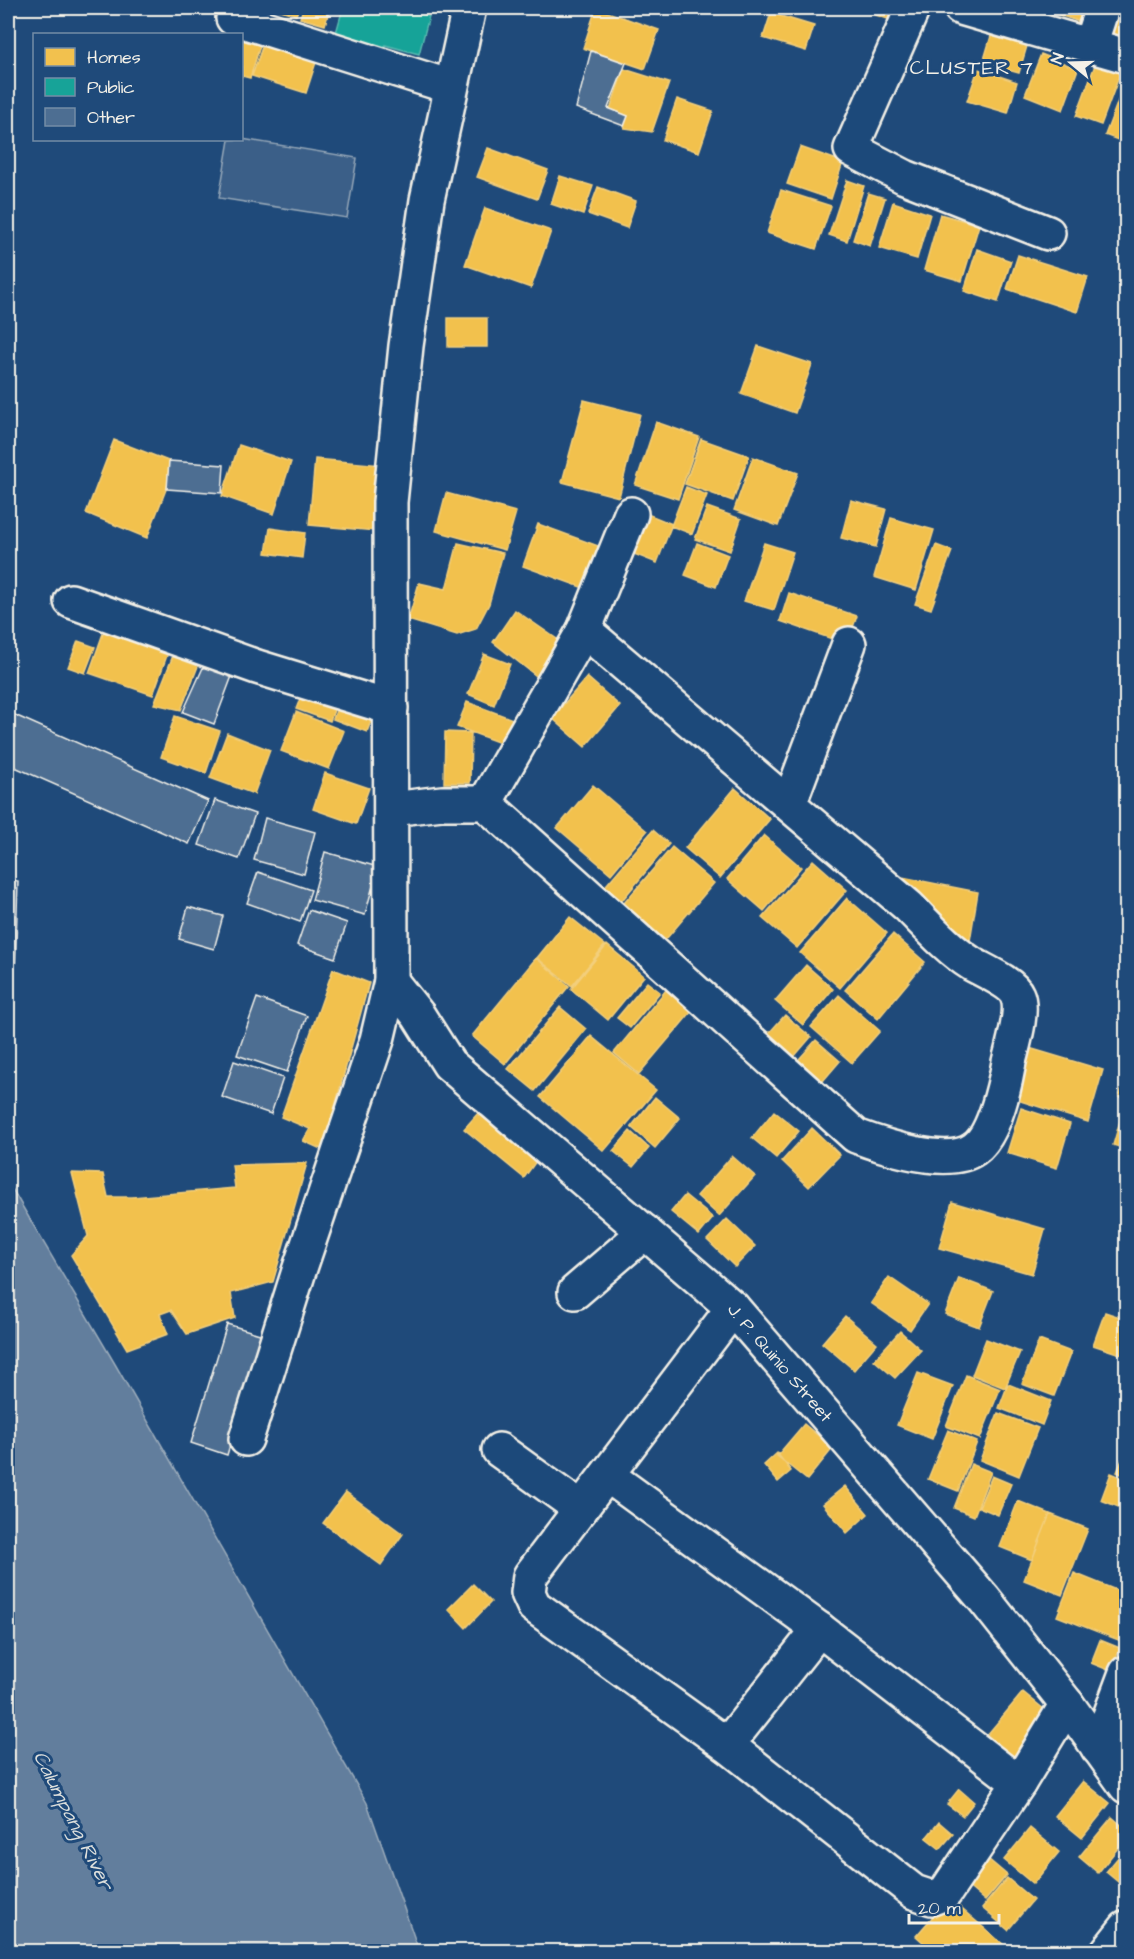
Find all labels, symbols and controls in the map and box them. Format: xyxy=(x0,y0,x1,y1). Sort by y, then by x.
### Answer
legend xyxy=(33,33,243,141)
north arrow xyxy=(1041,33,1101,93)
text: Homes xyxy=(87,45,141,70)
text: N xyxy=(1046,50,1070,67)
district label: CLUSTER 7 xyxy=(910,54,1034,82)
text: Public xyxy=(87,75,135,100)
text: Other xyxy=(87,105,135,130)
street label: J. P. Quinio Street xyxy=(721,1298,839,1428)
water label: Calumpang River xyxy=(25,1746,121,1897)
scale bar xyxy=(909,1887,999,1925)
text: 20 m xyxy=(918,1896,961,1921)

